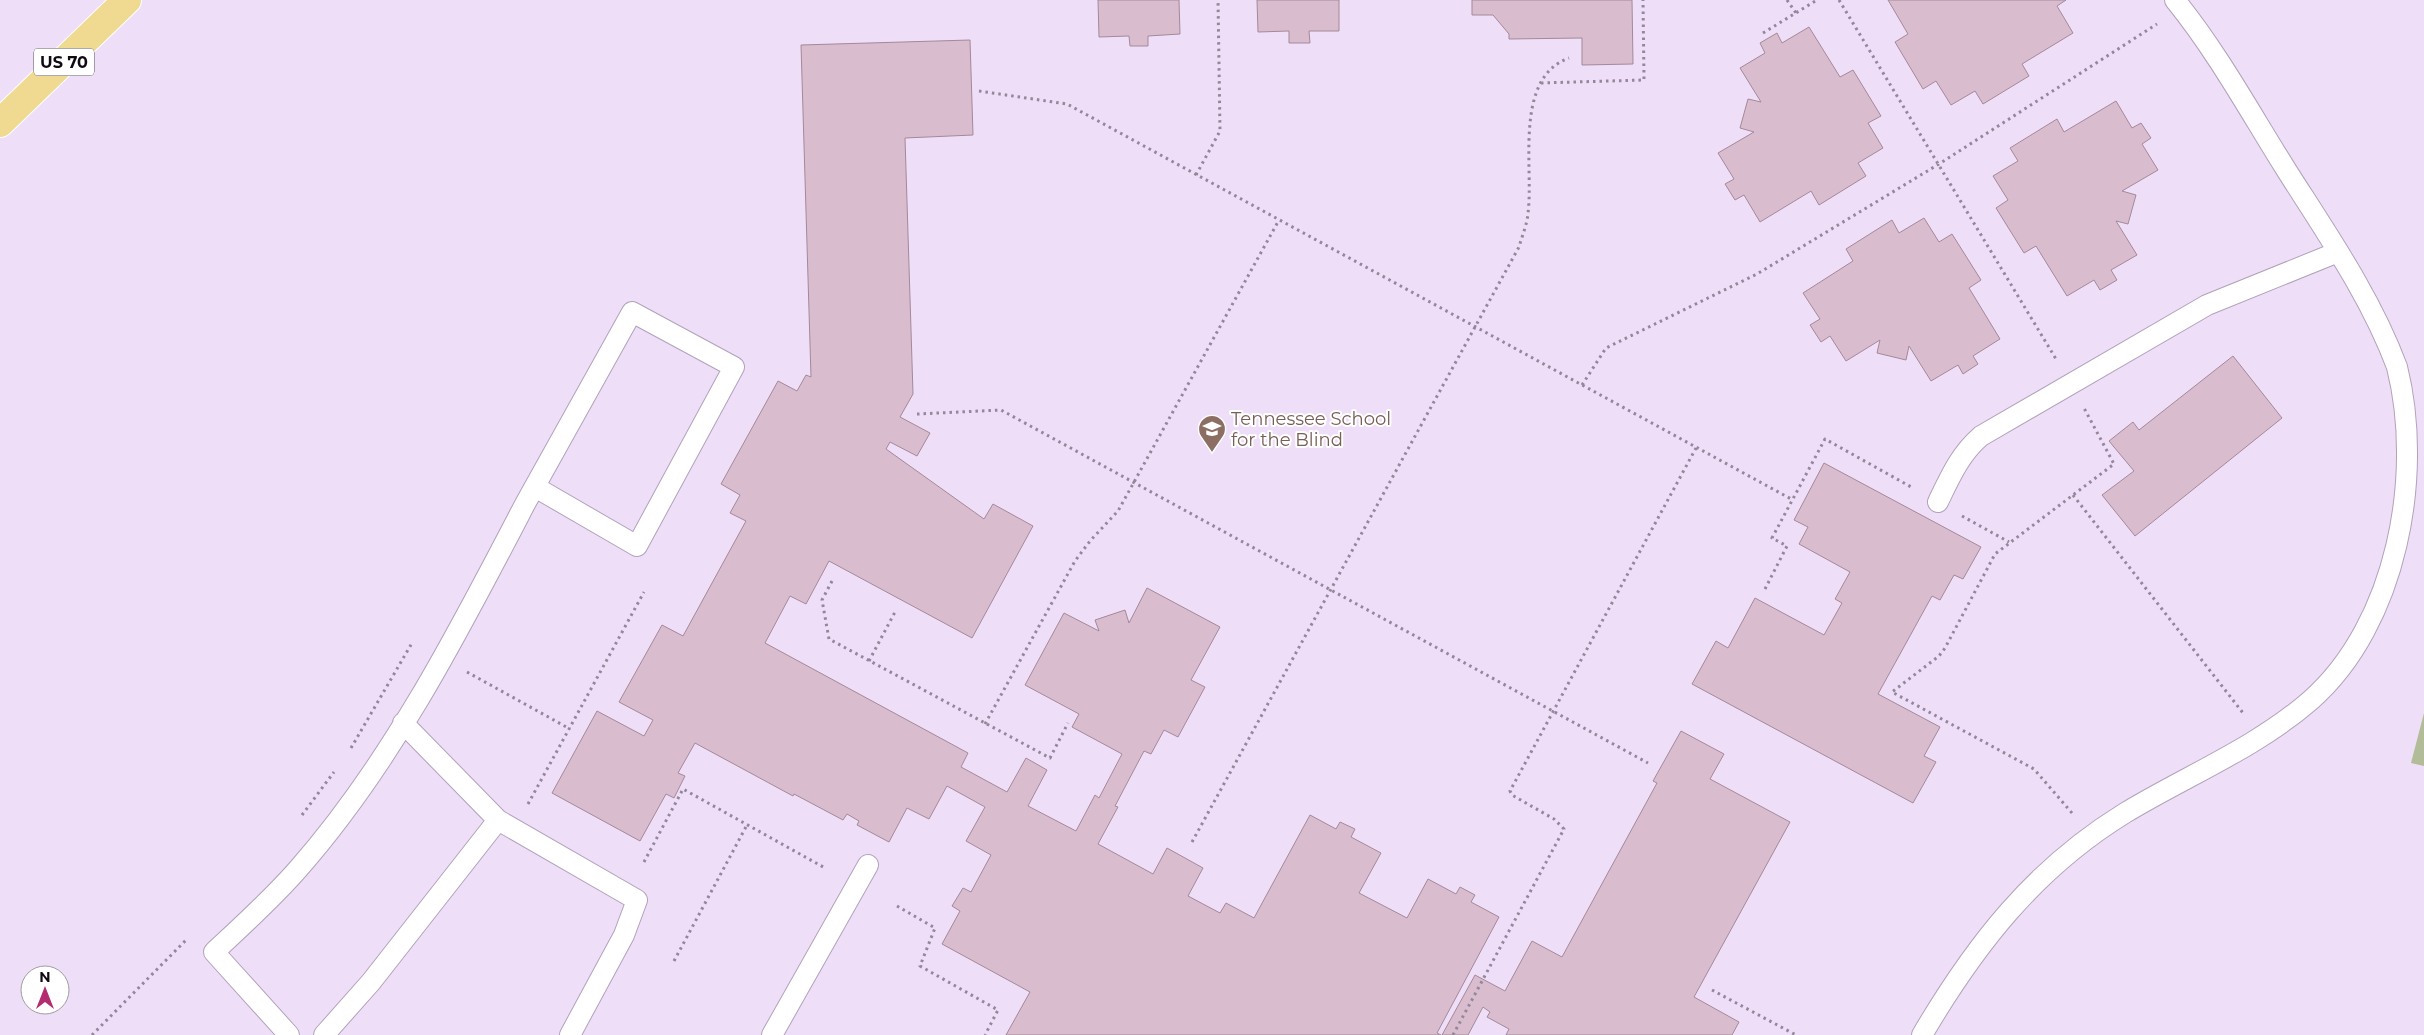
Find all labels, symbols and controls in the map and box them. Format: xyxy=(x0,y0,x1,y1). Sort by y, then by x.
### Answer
road number: US 70 xyxy=(34,48,94,76)
place label: Tennessee School for the Blind xyxy=(1231,408,1391,451)
school or university icon: Tennessee School for the Blind xyxy=(1197,414,1227,453)
north arrow xyxy=(20,965,70,1015)
text: N xyxy=(39,968,51,986)

